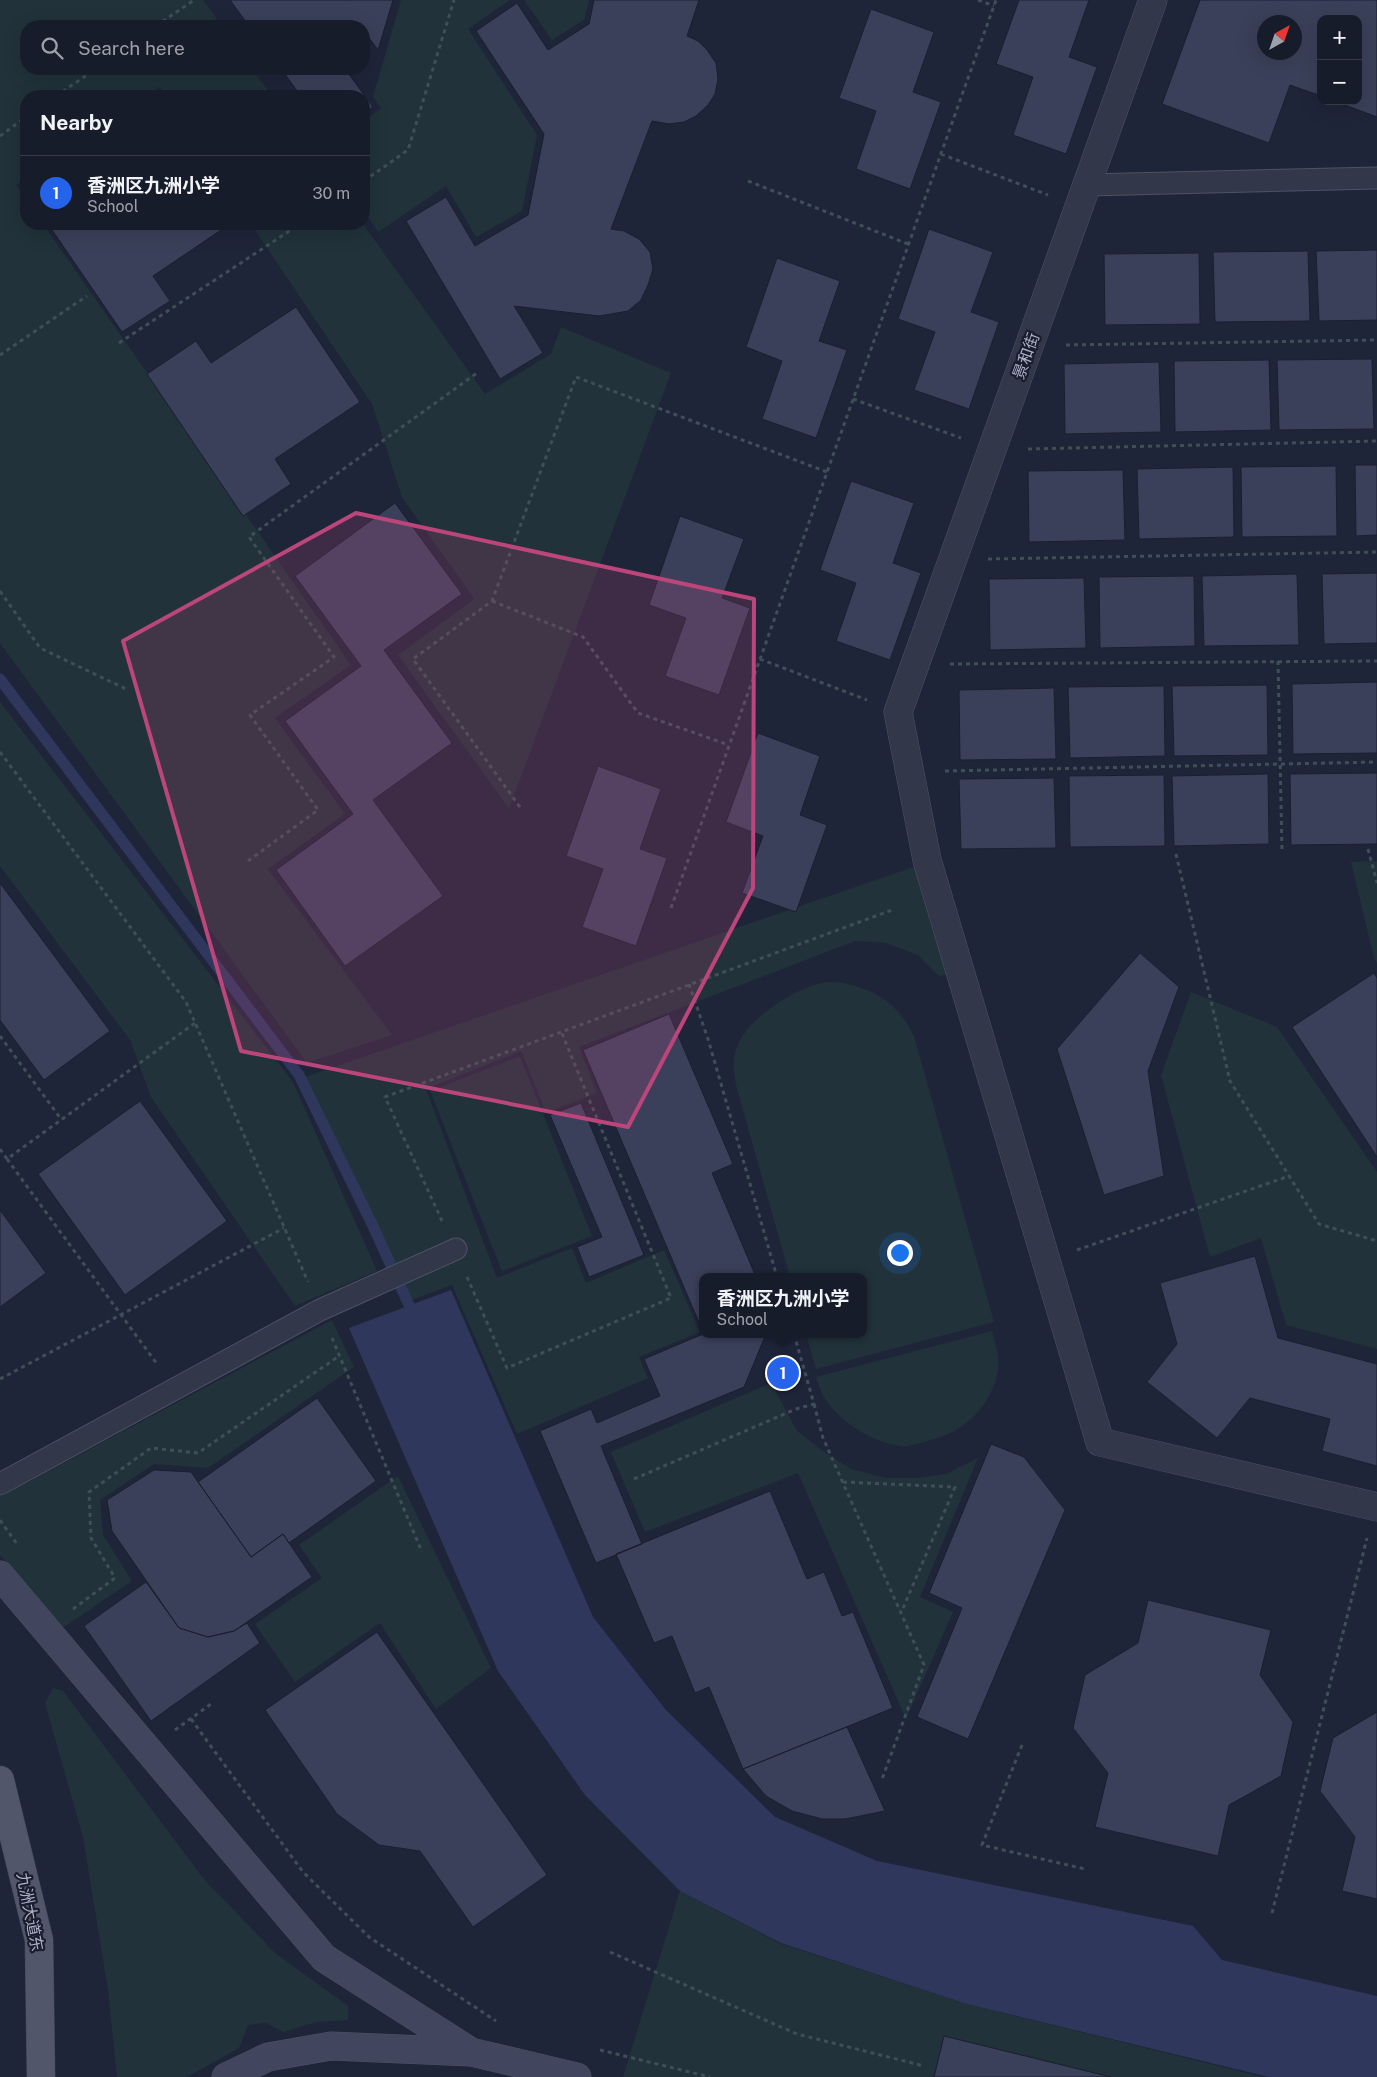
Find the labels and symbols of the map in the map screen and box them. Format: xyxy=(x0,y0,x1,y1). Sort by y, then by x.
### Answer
north arrow xyxy=(1257,15,1302,60)
street label: 景和街 xyxy=(1009,330,1043,382)
your location xyxy=(887,1240,913,1266)
pin: 1 xyxy=(767,1354,799,1392)
street label: 九洲大道东 xyxy=(13,1871,47,1953)

